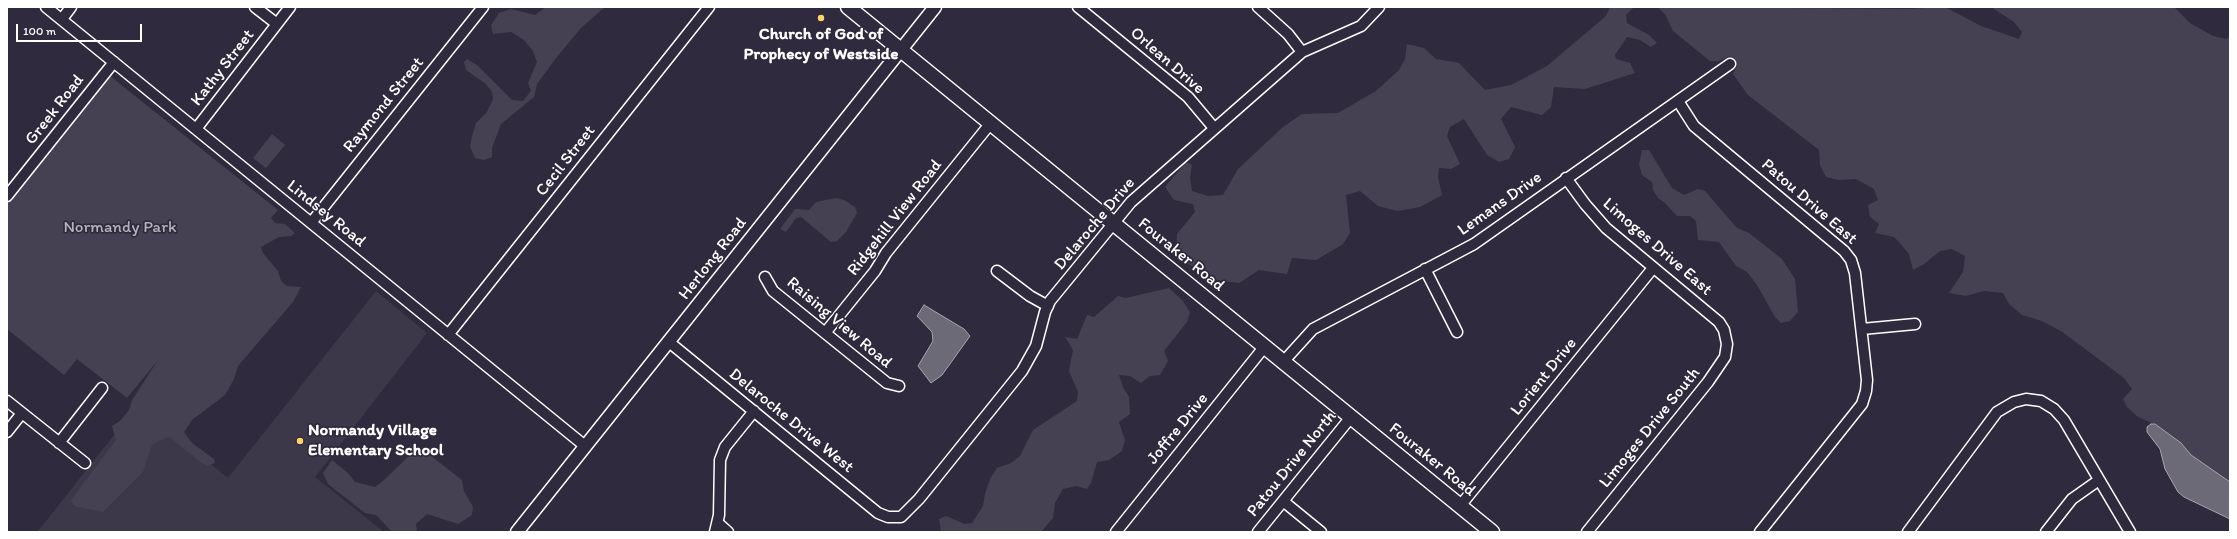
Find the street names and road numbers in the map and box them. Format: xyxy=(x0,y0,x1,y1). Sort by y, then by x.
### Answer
street label: Orlean Drive xyxy=(1126,23,1208,99)
street label: Kathy Street xyxy=(187,26,259,110)
street label: Raymond Street xyxy=(339,53,429,157)
street label: Greek Road xyxy=(21,71,89,149)
street label: Cecil Street xyxy=(532,121,600,201)
street label: Patou Drive East xyxy=(1757,155,1861,249)
street label: Ridgehill View Road xyxy=(843,156,947,280)
street label: Lemans Drive xyxy=(1454,167,1546,241)
street label: Delaroche Drive xyxy=(1050,173,1140,275)
street label: Lindsey Road xyxy=(282,176,370,252)
street label: Limoges Drive East xyxy=(1598,194,1716,300)
street label: Herlong Road xyxy=(675,214,751,304)
street label: Fouraker Road xyxy=(1134,214,1228,296)
street label: Raising View Road xyxy=(782,273,896,373)
street label: Lorient Drive xyxy=(1506,334,1582,420)
street label: Delaroche Drive West xyxy=(724,364,858,478)
street label: Limoges Drive South xyxy=(1595,364,1705,492)
street label: Joffre Drive xyxy=(1143,389,1213,469)
street label: Patou Drive North xyxy=(1243,407,1341,521)
street label: Fouraker Road xyxy=(1385,419,1479,501)

